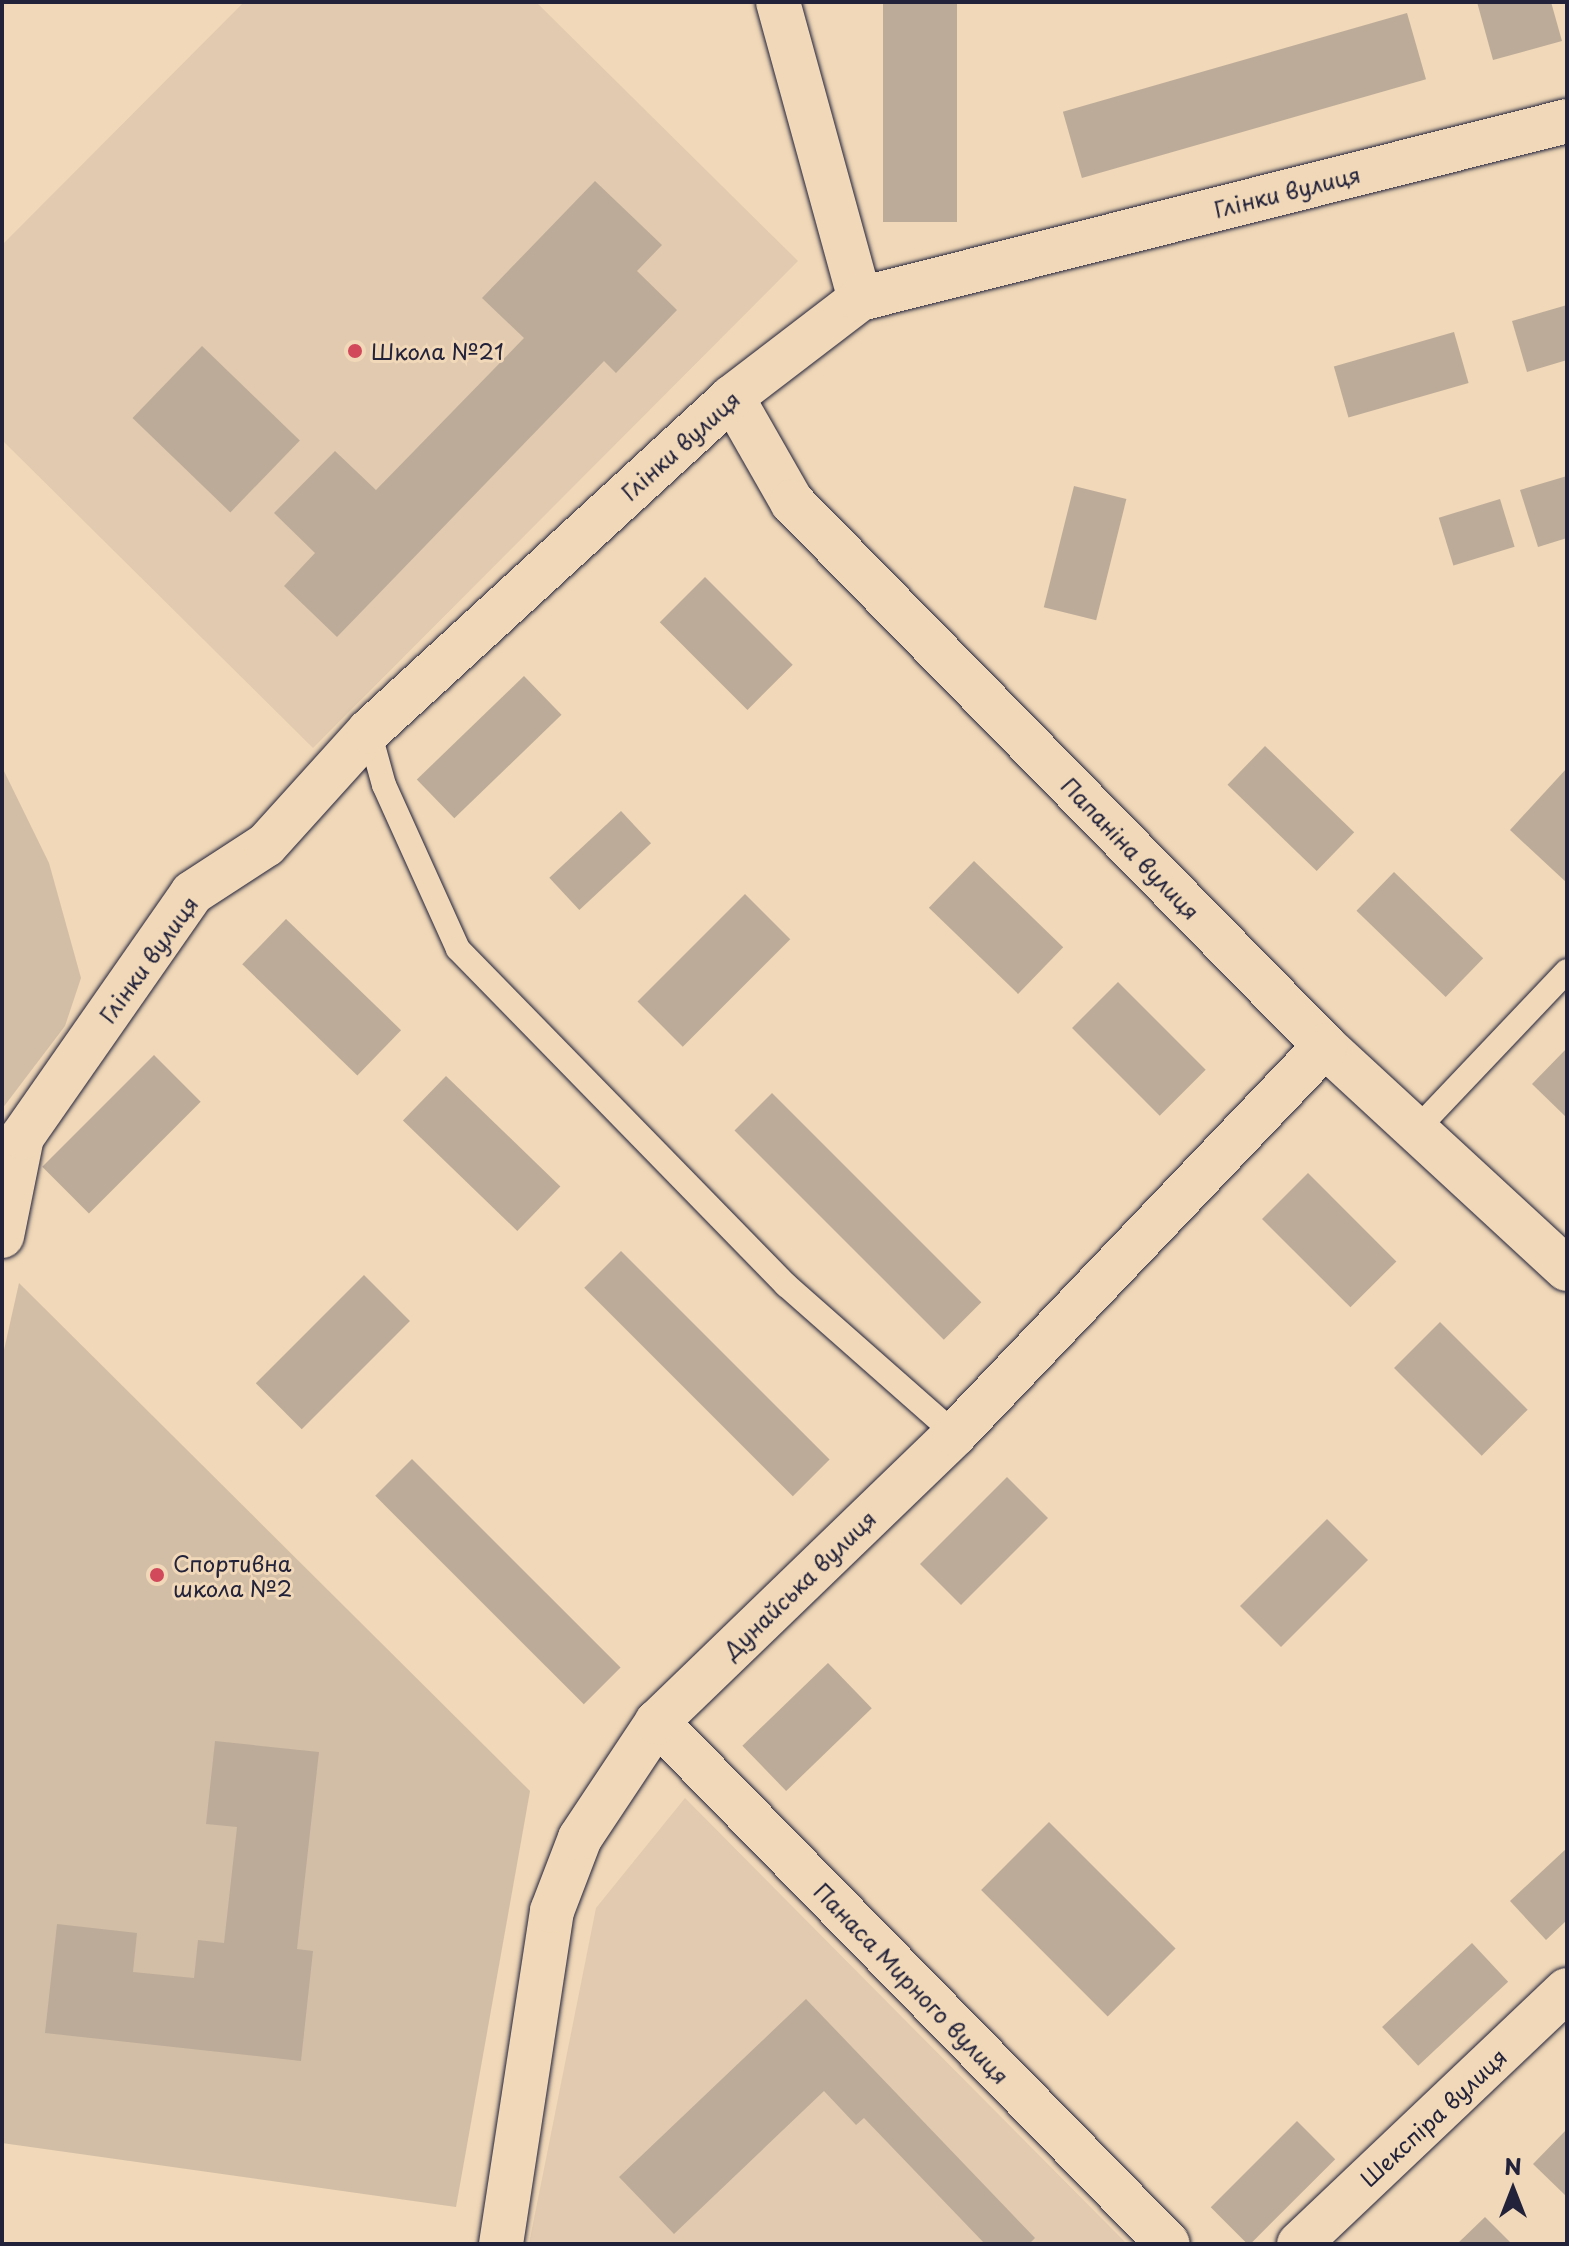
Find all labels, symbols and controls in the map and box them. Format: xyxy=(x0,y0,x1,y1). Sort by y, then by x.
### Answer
street label: Глінки вулиця xyxy=(1211,160,1363,222)
place label: Школа №21 xyxy=(371,338,505,364)
marker: Школа №21 xyxy=(346,342,364,360)
street label: Глінки вулиця xyxy=(615,385,745,505)
street label: Папаніна вулиця xyxy=(1056,771,1206,925)
street label: Глінки вулиця xyxy=(93,890,203,1028)
street label: Дунайська вулиця xyxy=(717,1504,881,1664)
place label: Спортивна школа №2 xyxy=(173,1549,293,1600)
marker: Спортивна школа №2 xyxy=(148,1566,166,1584)
street label: Панаса Мирного вулиця xyxy=(809,1877,1015,2089)
street label: Шекспіра вулиця xyxy=(1355,2043,1511,2191)
text: N xyxy=(1504,2149,1522,2182)
north arrow xyxy=(1473,2150,1553,2230)

